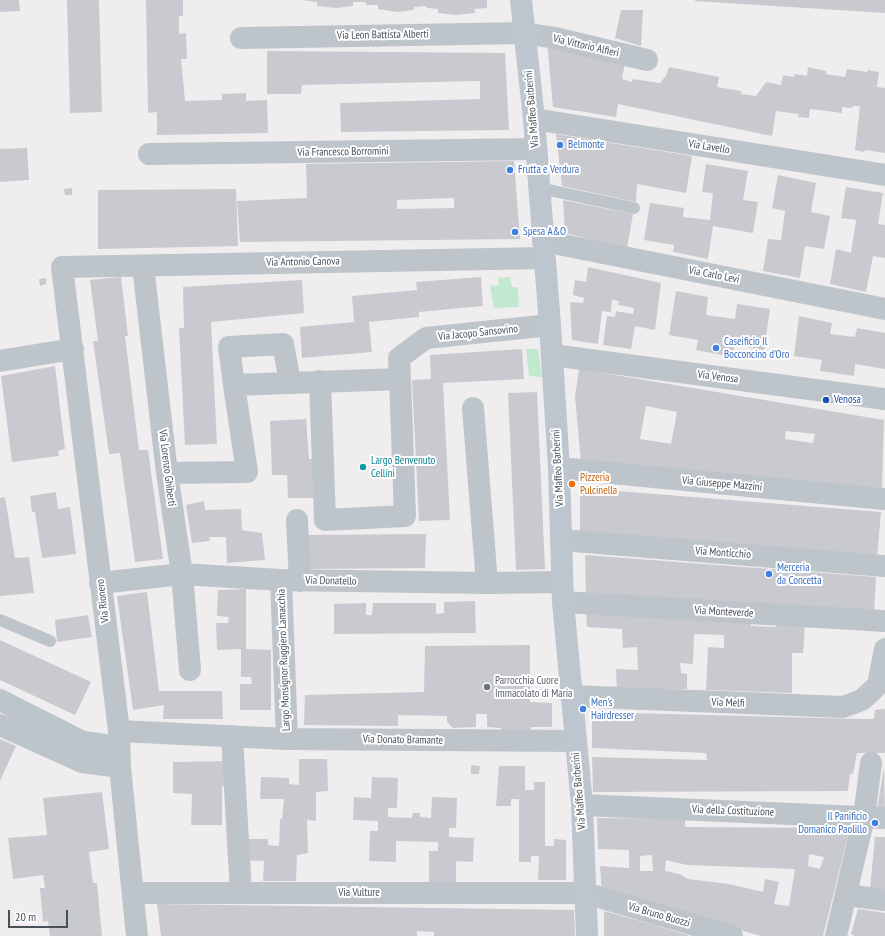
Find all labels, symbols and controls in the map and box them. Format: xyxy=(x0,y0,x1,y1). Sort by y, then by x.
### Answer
street label: Via Leon Battista Alberti xyxy=(337,28,429,42)
street label: Via Vittorio Alfieri xyxy=(552,32,620,60)
street label: Via Maffeo Barberini xyxy=(522,70,542,148)
street label: Via Lavello xyxy=(687,137,731,157)
place label: Belmonte xyxy=(568,138,605,152)
marker: Belmonte xyxy=(555,140,565,150)
street label: Via Francesco Borromini xyxy=(297,145,389,159)
place label: Frutta e Verdura xyxy=(518,163,579,177)
marker: Frutta e Verdura xyxy=(505,165,515,175)
place label: Spesa A&O xyxy=(523,225,566,239)
marker: Spesa A&O xyxy=(510,227,520,237)
street label: Via Antonio Canova xyxy=(266,255,340,269)
street label: Via Carlo Levi xyxy=(688,264,740,286)
street label: Via Jacopo Sansovino xyxy=(437,322,519,344)
place label: Caseificio Il Bocconcino d'Oro xyxy=(724,335,789,361)
marker: Caseificio Il Bocconcino d'Oro xyxy=(711,343,721,353)
street label: Via Venosa xyxy=(697,368,739,386)
place label: Venosa xyxy=(834,393,861,407)
marker: Venosa xyxy=(821,395,831,405)
street label: Via Lorenzo Ghiberti xyxy=(156,429,178,507)
street label: Via Maffeo Barberini xyxy=(549,429,567,507)
place label: Largo Benvenuto Cellini xyxy=(371,454,435,480)
marker: Largo Benvenuto Cellini xyxy=(358,462,368,472)
place label: Pizzeria Pulcinella xyxy=(580,471,617,497)
street label: Via Giuseppe Mazzini xyxy=(681,474,763,494)
marker: Pizzeria Pulcinella xyxy=(567,479,577,489)
street label: Via Monticchio xyxy=(695,544,751,562)
place label: Merceria da Concetta xyxy=(777,561,822,587)
marker: Merceria da Concetta xyxy=(764,569,774,579)
street label: Via Donatello xyxy=(305,574,357,588)
street label: Via Rionero xyxy=(94,578,112,624)
street label: Largo Monsignor Ruggiero Lamacchia xyxy=(275,589,293,731)
street label: Via Monteverde xyxy=(694,604,754,620)
place label: Parrocchia Cuore Immacolato di Maria xyxy=(495,674,572,700)
marker: Parrocchia Cuore Immacolato di Maria xyxy=(482,682,492,692)
place label: Men's Hairdresser xyxy=(591,696,634,722)
street label: Via Melfi xyxy=(711,696,745,710)
marker: Men's Hairdresser xyxy=(578,704,588,714)
street label: Via Donato Bramante xyxy=(363,733,443,747)
street label: Via Maffeo Barberini xyxy=(569,752,589,830)
street label: Via della Costituzione xyxy=(692,803,774,819)
place label: Il Panificio Domanico Paolillo xyxy=(798,810,867,836)
marker: Il Panificio Domanico Paolillo xyxy=(870,818,880,828)
street label: Via Vulture xyxy=(338,886,380,900)
street label: Via Bruno Buozzi xyxy=(626,900,692,930)
scale bar xyxy=(10,902,70,928)
text: 20 m xyxy=(15,909,36,924)

